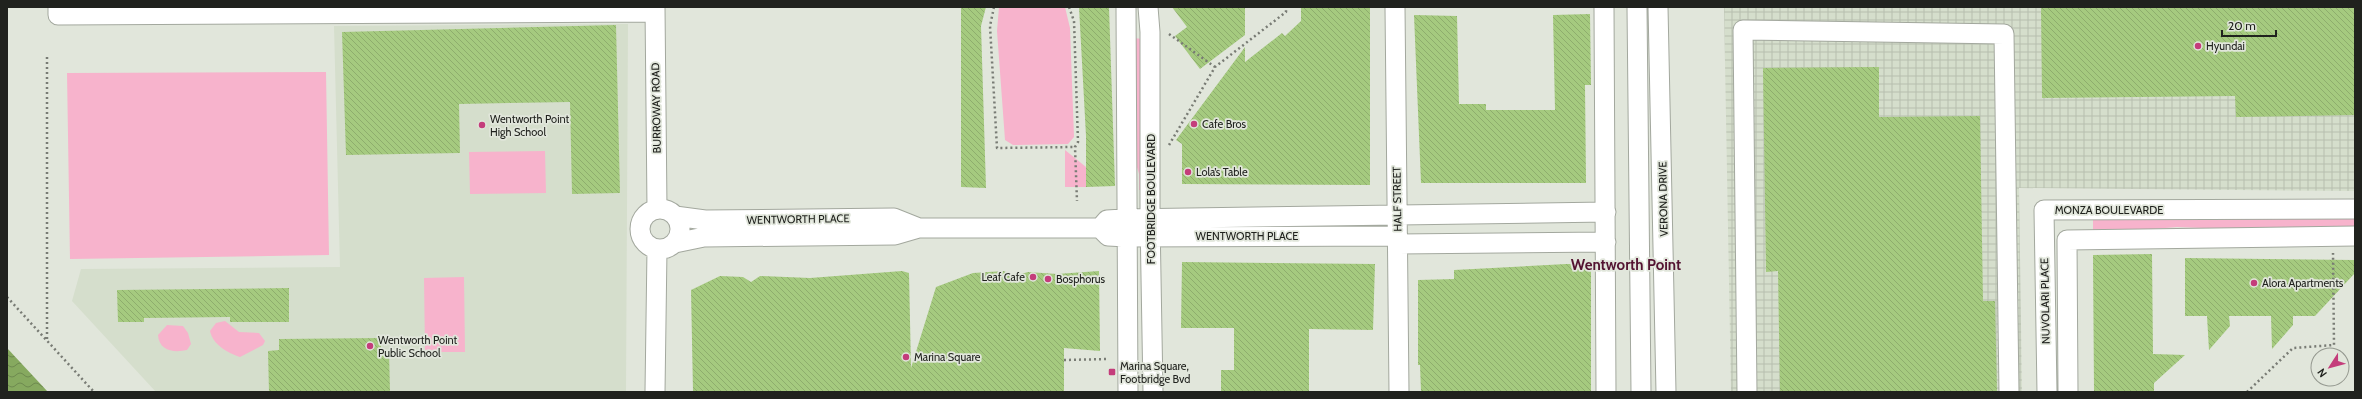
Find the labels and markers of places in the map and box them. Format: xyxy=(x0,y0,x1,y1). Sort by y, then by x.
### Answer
place label: Hyundai xyxy=(2206,39,2245,53)
marker: Hyundai xyxy=(2193,41,2203,51)
place label: Wentworth Point High School xyxy=(490,112,570,139)
place label: Cafe Bros xyxy=(1202,117,1247,131)
marker: Cafe Bros xyxy=(1189,119,1199,129)
marker: Wentworth Point High School xyxy=(477,120,487,130)
place label: Lola’s Table xyxy=(1196,165,1248,179)
marker: Lola’s Table xyxy=(1183,167,1193,177)
place label: Leaf Cafe xyxy=(981,270,1025,284)
marker: Leaf Cafe xyxy=(1028,272,1038,282)
place label: Bosphorus xyxy=(1056,272,1106,286)
marker: Bosphorus xyxy=(1043,274,1053,284)
place label: Alora Apartments xyxy=(2262,276,2344,290)
marker: Alora Apartments xyxy=(2249,278,2259,288)
place label: Wentworth Point Public School xyxy=(378,333,458,360)
marker: Wentworth Point Public School xyxy=(365,341,375,351)
place label: Marina Square xyxy=(914,350,981,364)
marker: Marina Square xyxy=(901,352,911,362)
place label: Marina Square, Footbridge Bvd xyxy=(1120,359,1190,386)
marker: Marina Square, Footbridge Bvd xyxy=(1107,367,1117,377)

